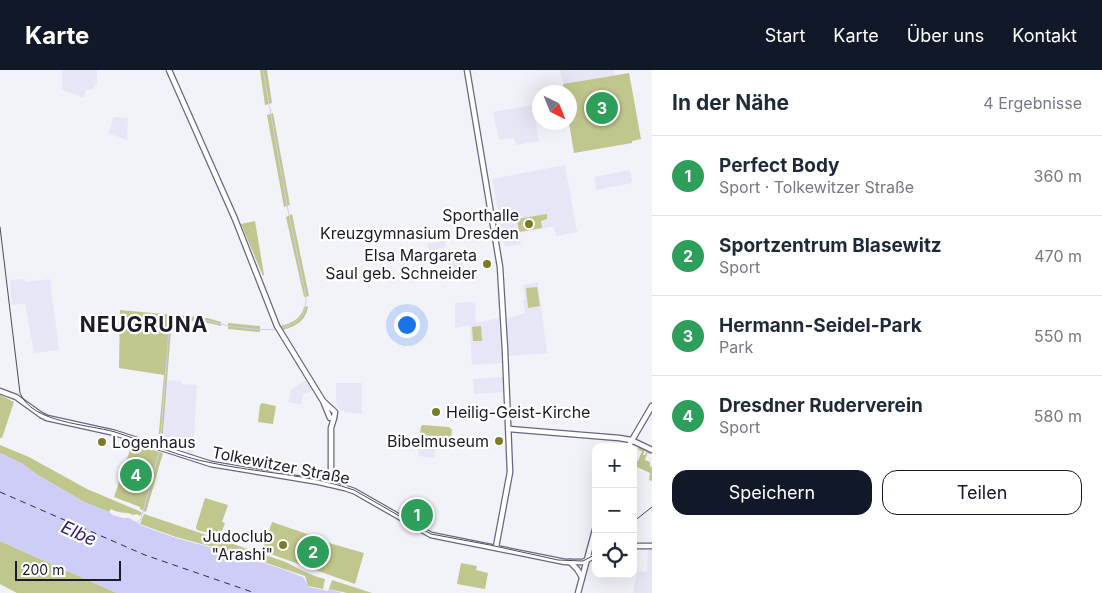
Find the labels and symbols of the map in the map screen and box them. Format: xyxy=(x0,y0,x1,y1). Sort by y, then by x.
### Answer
north arrow xyxy=(532,85,577,130)
pin: 3 xyxy=(586,89,618,127)
place label: Sporthalle Kreuzgymnasium Dresden xyxy=(320,205,519,243)
marker: Sporthalle Kreuzgymnasium Dresden xyxy=(523,218,535,230)
place label: Elsa Margareta Saul geb. Schneider xyxy=(325,245,477,283)
marker: Elsa Margareta Saul geb. Schneider xyxy=(481,258,493,270)
district label: NEUGRUNA xyxy=(80,312,208,337)
your location xyxy=(394,312,420,338)
place label: Heilig-Geist-Kirche xyxy=(446,402,590,422)
marker: Heilig-Geist-Kirche xyxy=(430,406,442,418)
place label: Bibelmuseum xyxy=(387,431,489,451)
place label: Logenhaus xyxy=(112,432,196,452)
marker: Bibelmuseum xyxy=(493,435,505,447)
marker: Logenhaus xyxy=(96,436,108,448)
street label: Tolkewitzer Straße xyxy=(210,442,352,488)
pin: 4 xyxy=(120,456,152,494)
pin: 1 xyxy=(401,496,433,534)
water label: Elbe xyxy=(58,516,100,550)
place label: Judoclub "Arashi" xyxy=(203,526,273,564)
pin: 2 xyxy=(297,533,329,571)
marker: Judoclub "Arashi" xyxy=(277,539,289,551)
scale bar xyxy=(15,558,121,581)

